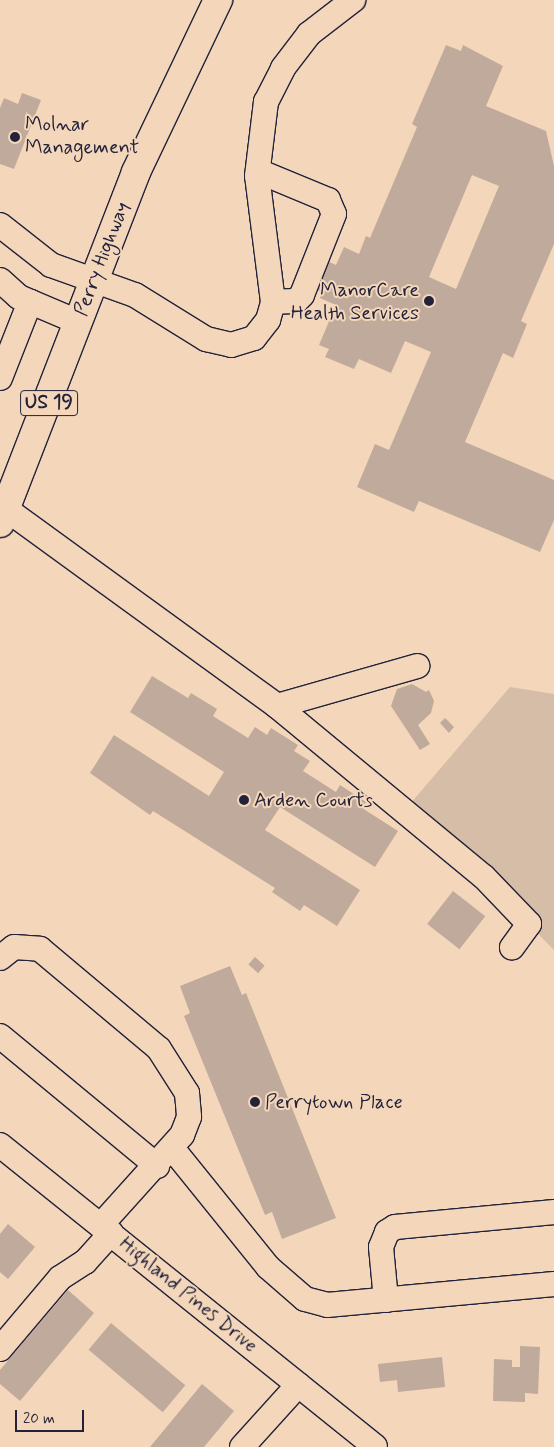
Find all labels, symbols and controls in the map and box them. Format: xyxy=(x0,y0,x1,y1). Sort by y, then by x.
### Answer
place label: Molnar Management xyxy=(25,113,139,160)
marker: Molnar Management xyxy=(9,131,21,143)
street label: Perry Highway xyxy=(69,198,135,320)
place label: ManorCare Health Services xyxy=(291,278,419,325)
marker: ManorCare Health Services xyxy=(423,295,435,307)
road number: US 19 xyxy=(19,386,79,419)
place label: Arden Courts xyxy=(254,788,372,812)
marker: Arden Courts xyxy=(238,794,250,806)
place label: Perrytown Place xyxy=(265,1090,403,1114)
marker: Perrytown Place xyxy=(249,1096,261,1108)
street label: Highland Pines Drive xyxy=(114,1232,262,1358)
scale bar xyxy=(18,1400,86,1432)
text: 20 m xyxy=(23,1409,55,1429)

